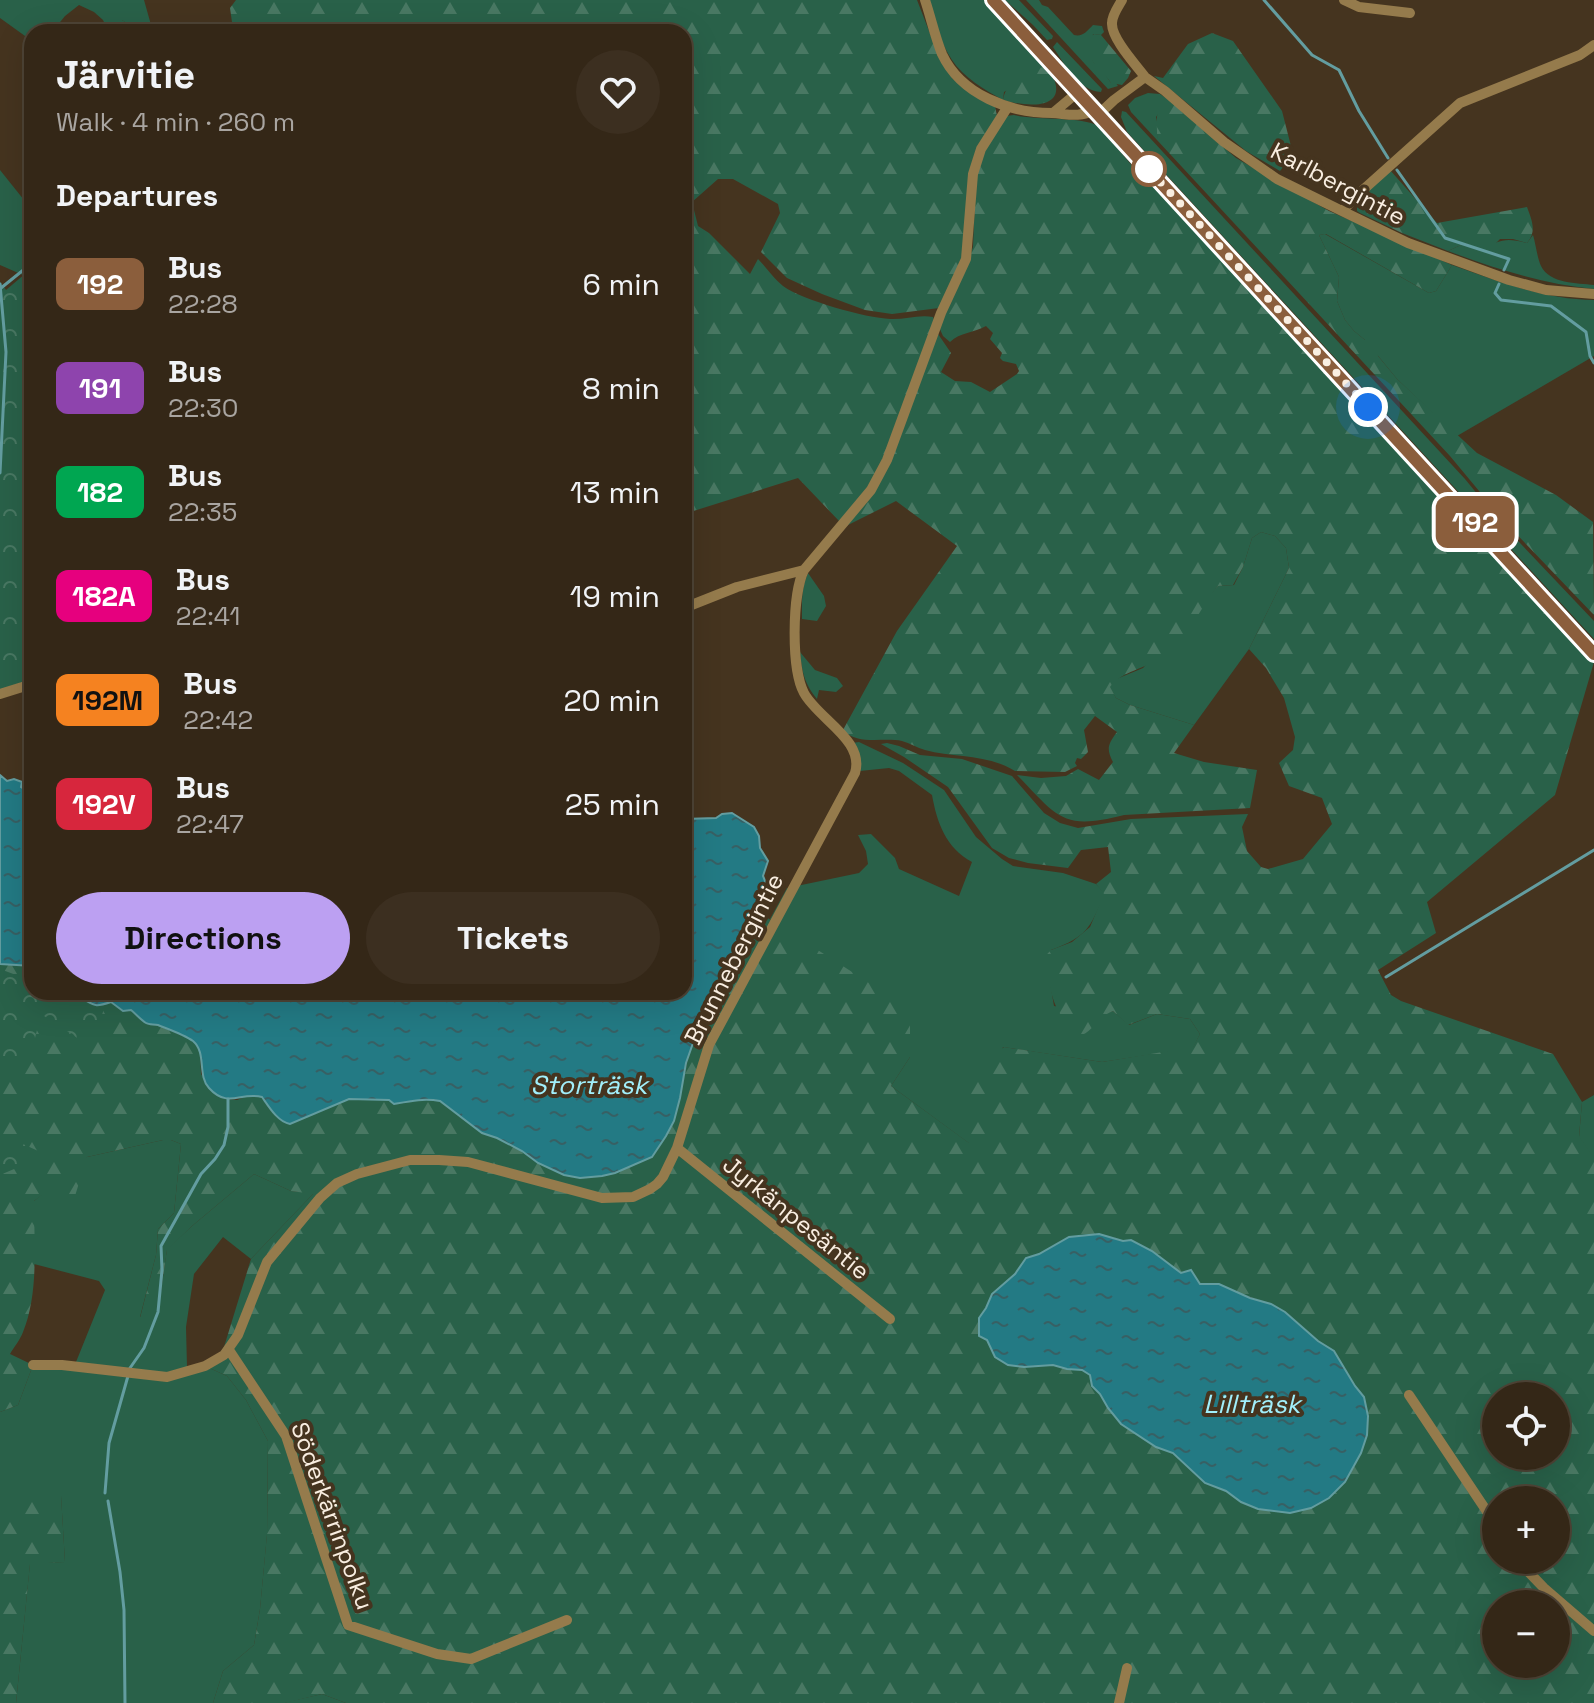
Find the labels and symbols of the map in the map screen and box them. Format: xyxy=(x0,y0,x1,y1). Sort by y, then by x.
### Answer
street label: Karlbergintie xyxy=(1265,135,1411,232)
unlabelled marker xyxy=(1132,152,1166,186)
your location xyxy=(1348,387,1388,427)
line badge: 192 xyxy=(1429,496,1521,548)
street label: Brunnebergintie xyxy=(677,868,790,1050)
water label: Storträsk xyxy=(530,1068,651,1102)
street label: Jyrkänpesäntie xyxy=(717,1149,876,1286)
water label: Lillträsk xyxy=(1203,1387,1304,1421)
street label: Söderkärrinpolku xyxy=(284,1418,381,1614)

